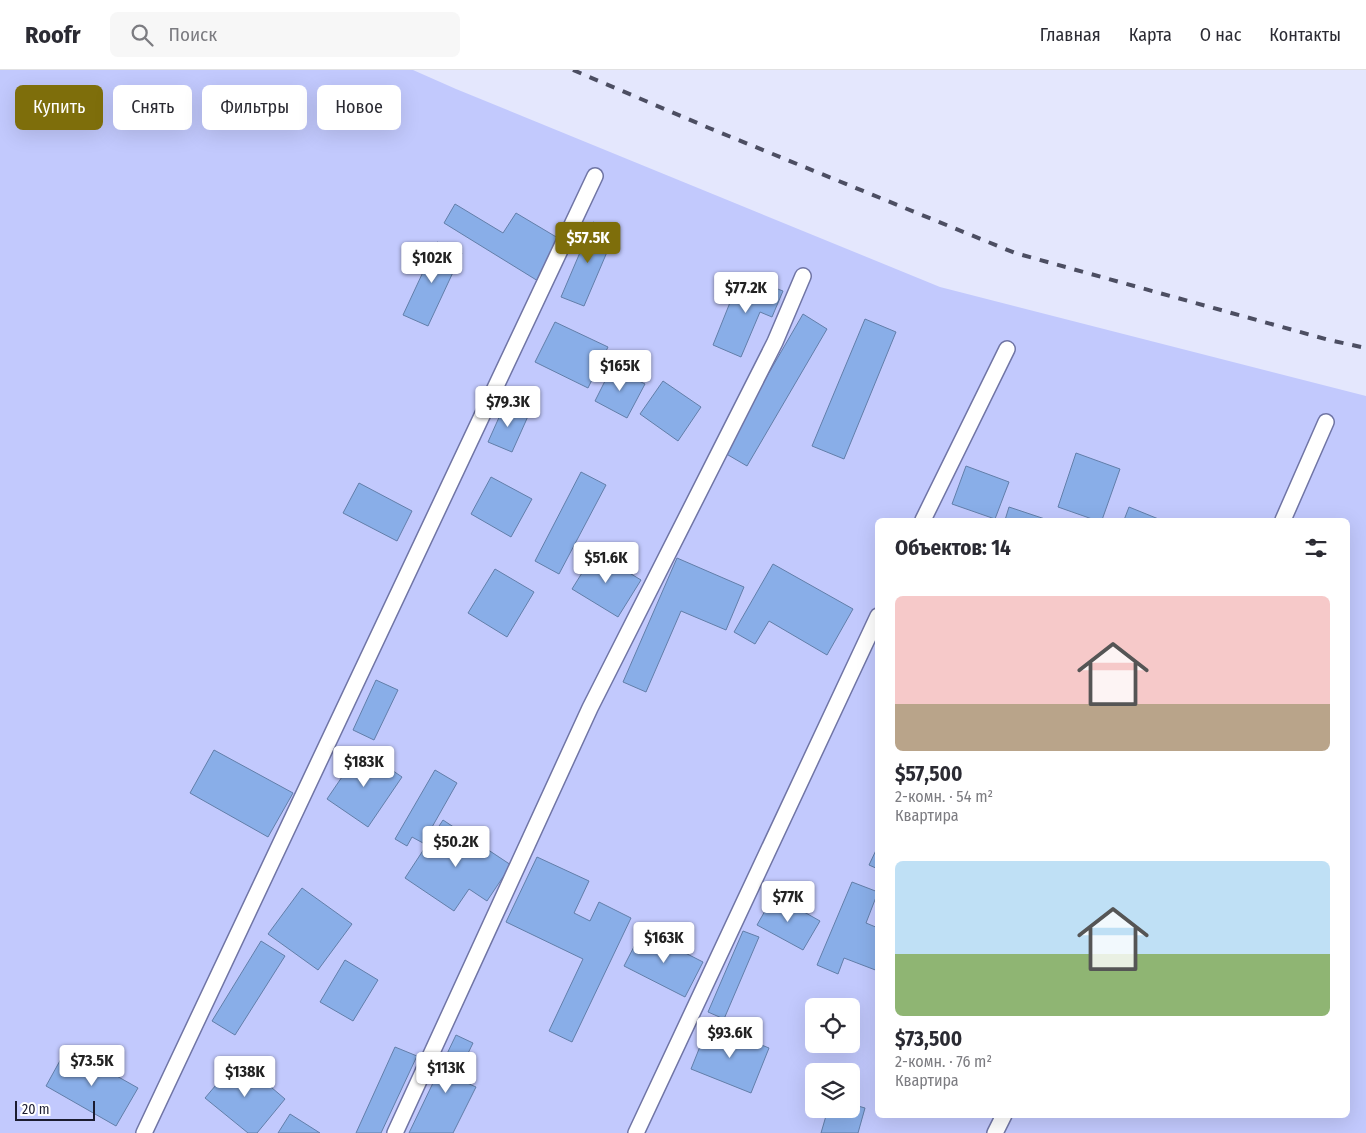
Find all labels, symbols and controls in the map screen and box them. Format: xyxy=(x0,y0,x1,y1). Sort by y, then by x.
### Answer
search box xyxy=(110,12,460,57)
text: Roofr xyxy=(25,21,80,49)
icon: search xyxy=(128,21,156,49)
text: Поиск xyxy=(168,23,217,46)
text: Главная xyxy=(1040,24,1101,46)
text: Карта xyxy=(1129,24,1172,46)
text: О нас xyxy=(1200,24,1241,46)
text: Контакты xyxy=(1269,24,1341,46)
chip: Купить xyxy=(15,85,103,130)
chip: Снять xyxy=(113,85,192,130)
chip: Фильтры xyxy=(202,85,307,130)
chip: Новое xyxy=(317,85,401,130)
pin: $57.5K xyxy=(547,222,629,264)
text: $57.5K xyxy=(566,228,610,247)
pin: $102K xyxy=(397,242,467,284)
text: $102K xyxy=(412,248,452,267)
pin: $77.2K xyxy=(705,272,787,314)
text: $77.2K xyxy=(725,278,767,297)
pin: $165K xyxy=(585,350,655,392)
text: $165K xyxy=(600,356,640,375)
pin: $79.3K xyxy=(467,386,549,428)
text: $79.3K xyxy=(486,392,530,411)
icon: filters xyxy=(1302,534,1330,562)
text: Объектов: 14 xyxy=(895,535,1011,561)
pin: $51.6K xyxy=(565,542,647,584)
text: $51.6K xyxy=(585,548,627,567)
icon: home xyxy=(1068,629,1158,719)
pin: $183K xyxy=(329,746,399,788)
text: $183K xyxy=(344,752,384,771)
text: $57,500 xyxy=(895,761,962,787)
text: 2-комн. · 54 m² xyxy=(895,787,993,806)
text: Квартира xyxy=(895,806,959,825)
pin: $50.2K xyxy=(415,826,497,868)
text: $50.2K xyxy=(434,832,478,851)
pin: $77K xyxy=(758,880,818,923)
text: $77K xyxy=(773,887,803,906)
icon: home xyxy=(1068,894,1158,984)
pin: $163K xyxy=(629,922,699,964)
text: $163K xyxy=(644,928,684,947)
map controls xyxy=(805,998,860,1118)
button: locate xyxy=(805,998,860,1053)
pin: $93.6K xyxy=(689,1016,771,1059)
text: $93.6K xyxy=(708,1023,752,1042)
text: $73,500 xyxy=(895,1026,962,1052)
pin: $73.5K xyxy=(51,1044,133,1087)
text: $73.5K xyxy=(70,1051,114,1070)
pin: $113K xyxy=(411,1052,481,1094)
text: 2-комн. · 76 m² xyxy=(895,1052,992,1071)
pin: $138K xyxy=(210,1056,280,1098)
text: $113K xyxy=(427,1058,465,1077)
text: $138K xyxy=(225,1062,265,1081)
button: layers xyxy=(805,1063,860,1118)
text: Квартира xyxy=(895,1071,959,1090)
scale bar xyxy=(15,1098,95,1121)
text: 20 m xyxy=(22,1101,50,1118)

